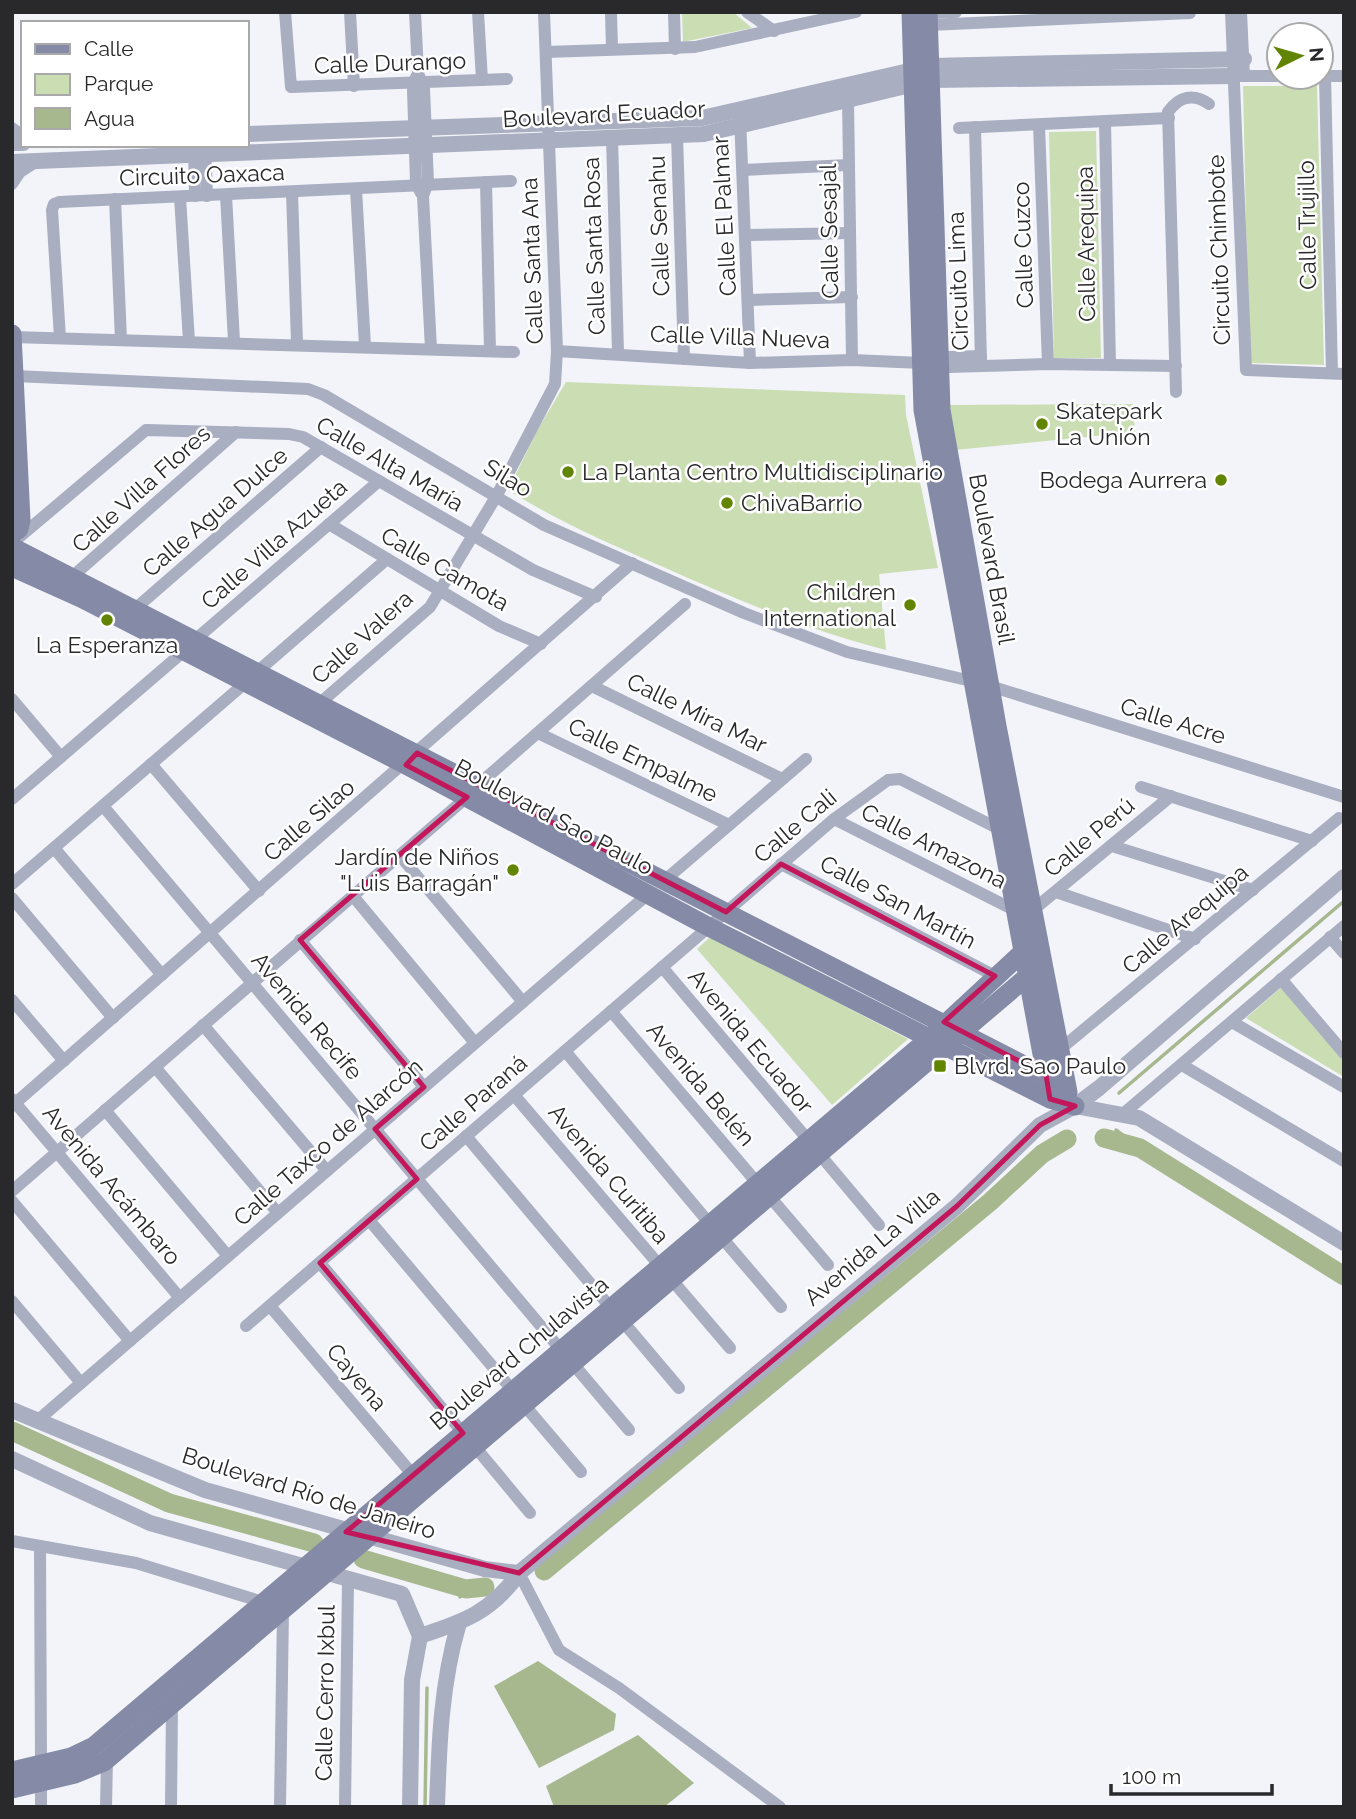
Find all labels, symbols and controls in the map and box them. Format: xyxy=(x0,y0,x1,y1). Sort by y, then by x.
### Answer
legend xyxy=(21,21,248,147)
north arrow xyxy=(1265,21,1335,91)
text: Calle xyxy=(84,36,134,61)
street label: Calle Durango xyxy=(313,46,466,79)
text: N xyxy=(1305,46,1329,63)
text: Parque xyxy=(84,71,153,96)
street label: Boulevard Ecuador xyxy=(502,95,706,132)
text: Agua xyxy=(84,106,135,131)
street label: Calle El Palmar xyxy=(706,135,741,297)
street label: Circuito Chimbote xyxy=(1202,154,1235,346)
street label: Calle Senahu xyxy=(643,155,674,297)
street label: Calle Santa Rosa xyxy=(577,157,610,335)
street label: Circuito Oaxaca xyxy=(119,158,285,191)
street label: Calle Trujillo xyxy=(1292,160,1321,290)
street label: Calle Sesajal xyxy=(814,162,843,299)
street label: Calle Arequipa xyxy=(1071,166,1100,322)
street label: Calle Santa Ana xyxy=(515,177,548,345)
street label: Calle Cuzco xyxy=(1007,181,1038,309)
street label: Circuito Lima xyxy=(942,211,973,351)
street label: Calle Villa Nueva xyxy=(650,320,830,353)
place label: Skatepark La Unión xyxy=(1056,397,1163,450)
street label: Calle Alta María xyxy=(312,410,469,517)
marker: Skatepark La Unión xyxy=(1034,416,1050,432)
street label: Calle Villa Flores xyxy=(66,419,215,558)
street label: Calle Agua Dulce xyxy=(137,441,293,582)
street label: Silao xyxy=(479,453,537,502)
place label: La Planta Centro Multidisciplinario xyxy=(582,458,943,485)
marker: La Planta Centro Multidisciplinario xyxy=(560,464,576,480)
place label: Bodega Aurrera xyxy=(1040,466,1207,493)
street label: Boulevard Brasil xyxy=(964,471,1021,647)
marker: Bodega Aurrera xyxy=(1213,472,1229,488)
street label: Calle Villa Azueta xyxy=(195,473,352,614)
place label: ChivaBarrio xyxy=(741,489,862,516)
marker: ChivaBarrio xyxy=(719,495,735,511)
street label: Calle Camota xyxy=(376,521,514,616)
place label: Children International xyxy=(763,578,897,631)
street label: Calle Valera xyxy=(306,584,418,689)
marker: Children International xyxy=(902,597,918,613)
marker: La Esperanza xyxy=(99,612,115,628)
place label: La Esperanza xyxy=(36,631,178,658)
street label: Calle Mira Mar xyxy=(623,667,772,758)
street label: Calle Acre xyxy=(1117,692,1229,749)
street label: Calle Empalme xyxy=(564,712,722,807)
street label: Boulevard Sao Paulo xyxy=(450,753,658,880)
street label: Calle Silao xyxy=(258,773,360,866)
street label: Calle Cali xyxy=(748,783,842,868)
street label: Calle Perú xyxy=(1038,791,1139,882)
street label: Calle Amazona xyxy=(857,797,1011,894)
place label: Jardín de Niños "Luis Barragán" xyxy=(335,843,499,896)
street label: Calle San Martín xyxy=(816,849,981,954)
street label: Calle Arequipa xyxy=(1116,858,1253,979)
marker: Jardín de Niños "Luis Barragán" xyxy=(505,862,521,878)
street label: Avenida Recife xyxy=(246,947,368,1085)
street label: Avenida Ecuador xyxy=(683,963,820,1118)
street label: Avenida Belén xyxy=(642,1016,761,1151)
street label: Calle Paraná xyxy=(413,1049,532,1157)
street label: Calle Taxco de Alarcón xyxy=(228,1052,428,1231)
place label: Blvrd. Sao Paulo xyxy=(954,1052,1126,1079)
marker: Blvrd. Sao Paulo xyxy=(932,1058,948,1074)
street label: Avenida Acámbaro xyxy=(38,1099,187,1270)
street label: Avenida Curitiba xyxy=(543,1099,675,1249)
street label: Avenida La Villa xyxy=(799,1182,945,1311)
street label: Boulevard Chulavista xyxy=(424,1270,613,1435)
street label: Cayena xyxy=(322,1338,393,1416)
street label: Boulevard Río de Janeiro xyxy=(179,1441,439,1544)
street label: Calle Cerro Ixbul xyxy=(309,1604,340,1781)
scale bar xyxy=(1111,1752,1272,1796)
text: 100 m xyxy=(1122,1764,1181,1789)

